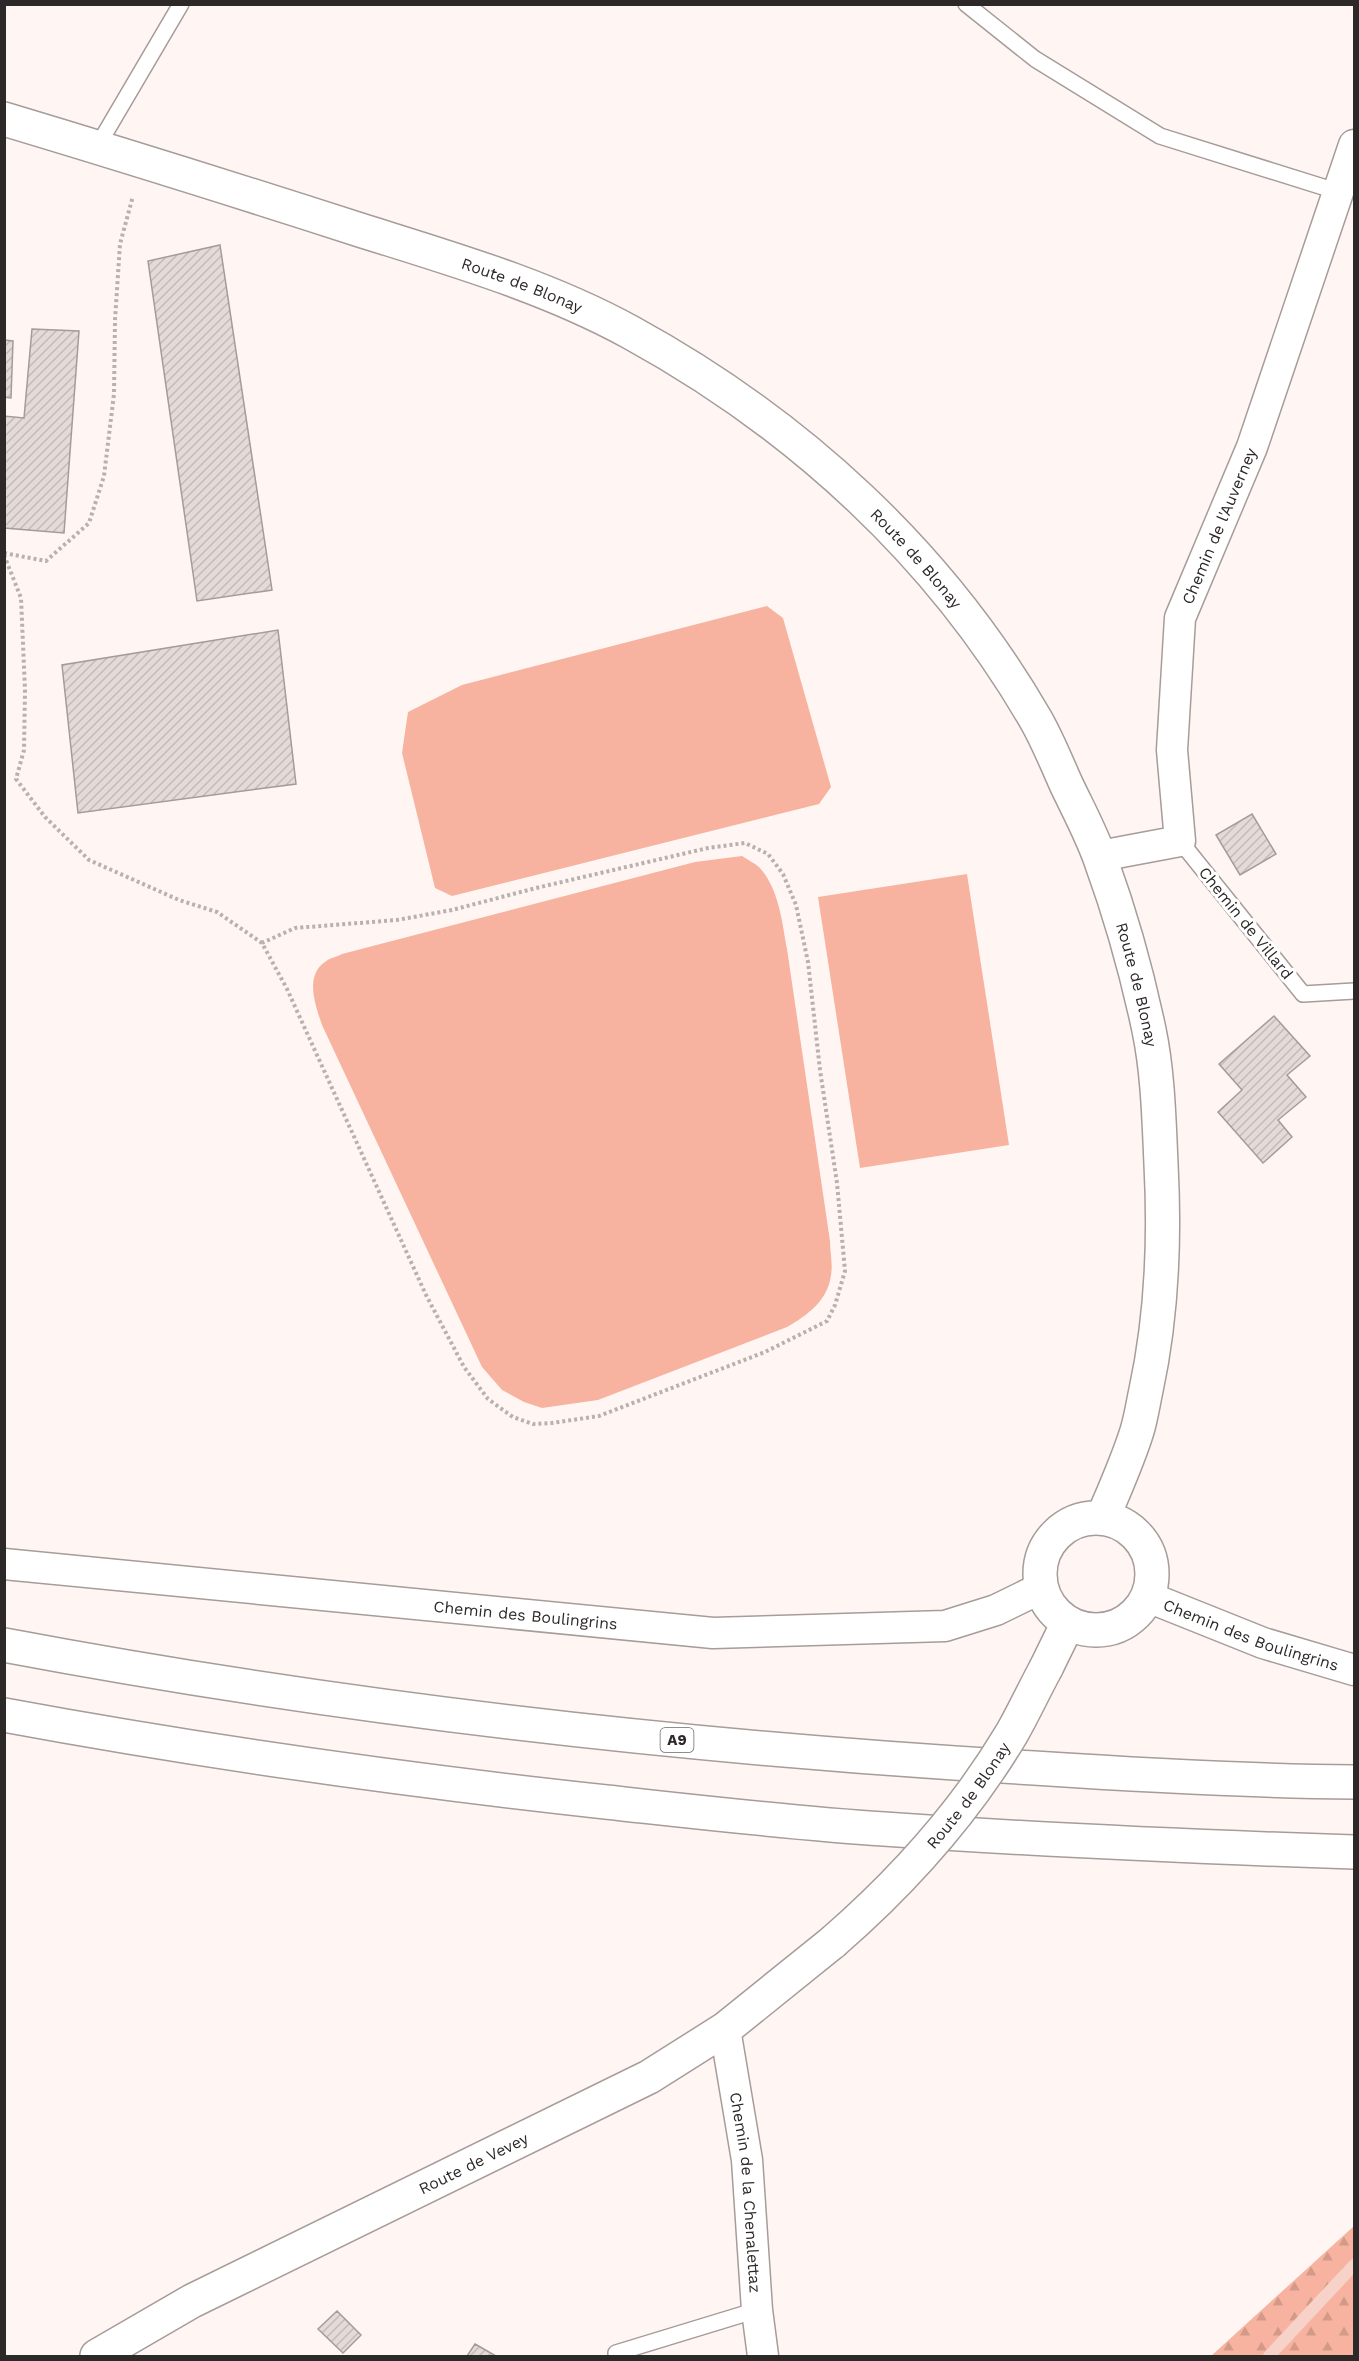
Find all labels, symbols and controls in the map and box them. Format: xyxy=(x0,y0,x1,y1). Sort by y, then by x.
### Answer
street label: Route de Blonay xyxy=(459,253,586,317)
street label: Chemin de l'Auverney xyxy=(1177,444,1260,607)
street label: Route de Blonay xyxy=(867,504,967,613)
street label: Chemin de Villard xyxy=(1195,863,1297,983)
street label: Route de Blonay xyxy=(1112,920,1162,1049)
street label: Chemin des Boulingrins xyxy=(1161,1595,1341,1674)
street label: Chemin des Boulingrins xyxy=(433,1596,618,1633)
road number: A9 xyxy=(660,1728,694,1752)
street label: Route de Blonay xyxy=(922,1738,1014,1852)
street label: Chemin de la Chenalettaz xyxy=(726,2091,765,2293)
street label: Route de Vevey xyxy=(415,2128,532,2198)

